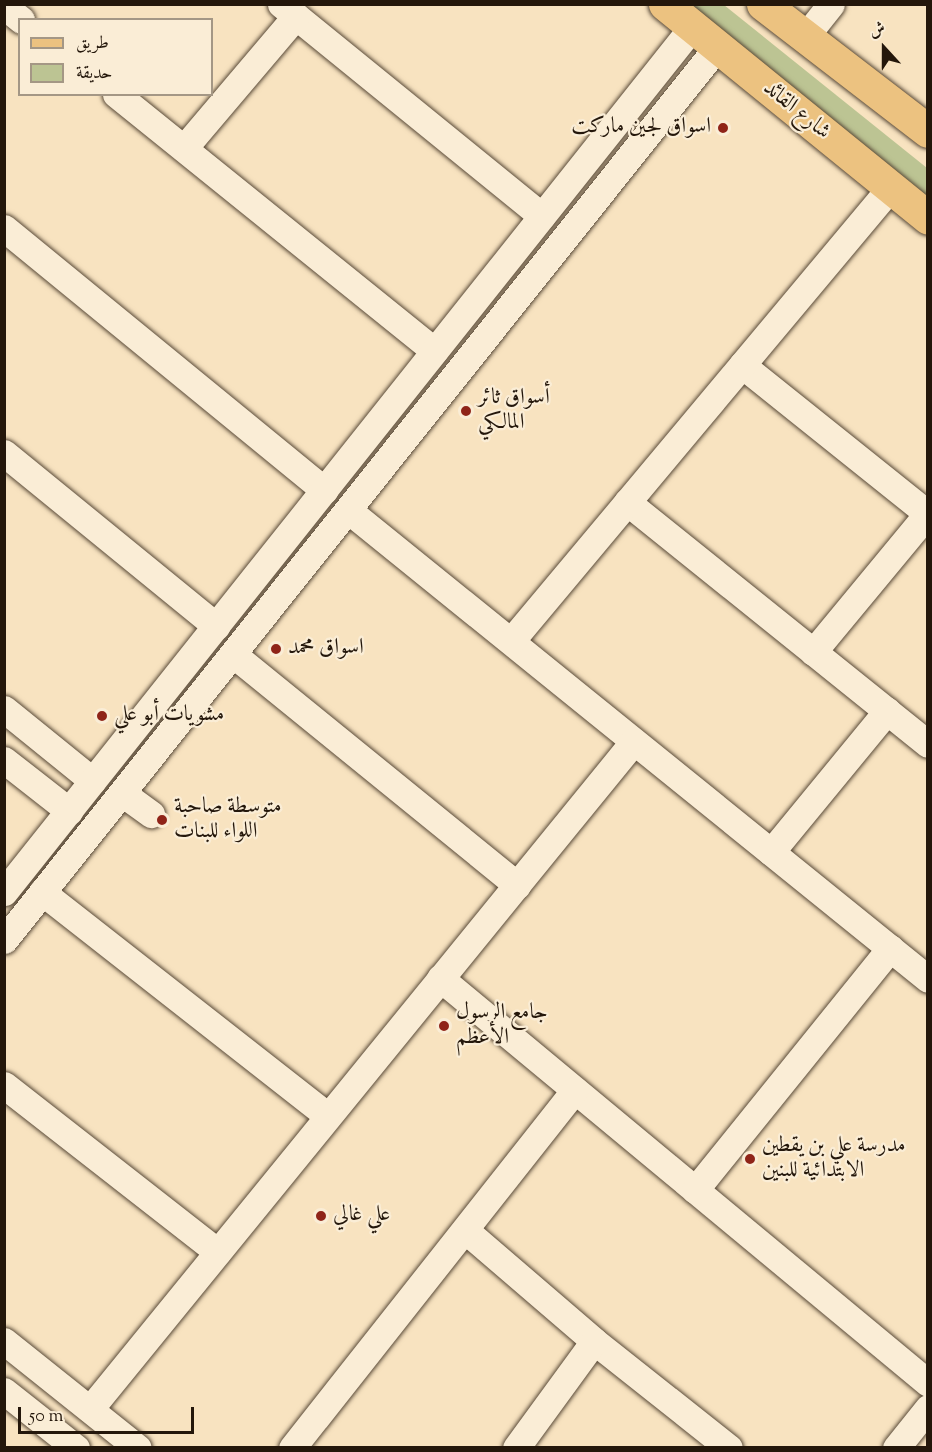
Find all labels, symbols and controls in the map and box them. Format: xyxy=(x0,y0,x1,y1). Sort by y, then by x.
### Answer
text: ش xyxy=(866,17,889,44)
legend xyxy=(18,18,213,96)
north arrow xyxy=(854,18,914,78)
text: طريق xyxy=(76,31,109,57)
text: حديقة xyxy=(76,61,112,87)
street label: شارع القائد xyxy=(757,76,835,146)
place label: اسواق لجين ماركت xyxy=(571,115,711,141)
marker: اسواق لجين ماركت xyxy=(716,121,730,135)
place label: أسواق ثائر المالكي xyxy=(478,385,550,436)
marker: أسواق ثائر المالكي xyxy=(459,404,473,418)
place label: اسواق محمد xyxy=(288,636,364,662)
marker: اسواق محمد xyxy=(269,642,283,656)
place label: مشويات أبو علي xyxy=(114,703,224,729)
marker: مشويات أبو علي xyxy=(95,709,109,723)
place label: متوسطة صاحبة اللواء للبنات xyxy=(174,794,282,846)
marker: متوسطة صاحبة اللواء للبنات xyxy=(155,813,169,827)
place label: جامع الرسول الأعظم xyxy=(456,1000,548,1052)
marker: جامع الرسول الأعظم xyxy=(437,1019,451,1033)
place label: مدرسة علي بن يقطين الابتدائية للبنين xyxy=(762,1133,906,1184)
marker: مدرسة علي بن يقطين الابتدائية للبنين xyxy=(743,1152,757,1166)
place label: علي غالي xyxy=(333,1203,390,1229)
marker: علي غالي xyxy=(314,1209,328,1223)
scale bar xyxy=(21,1395,196,1433)
text: 50 m xyxy=(29,1404,63,1430)

